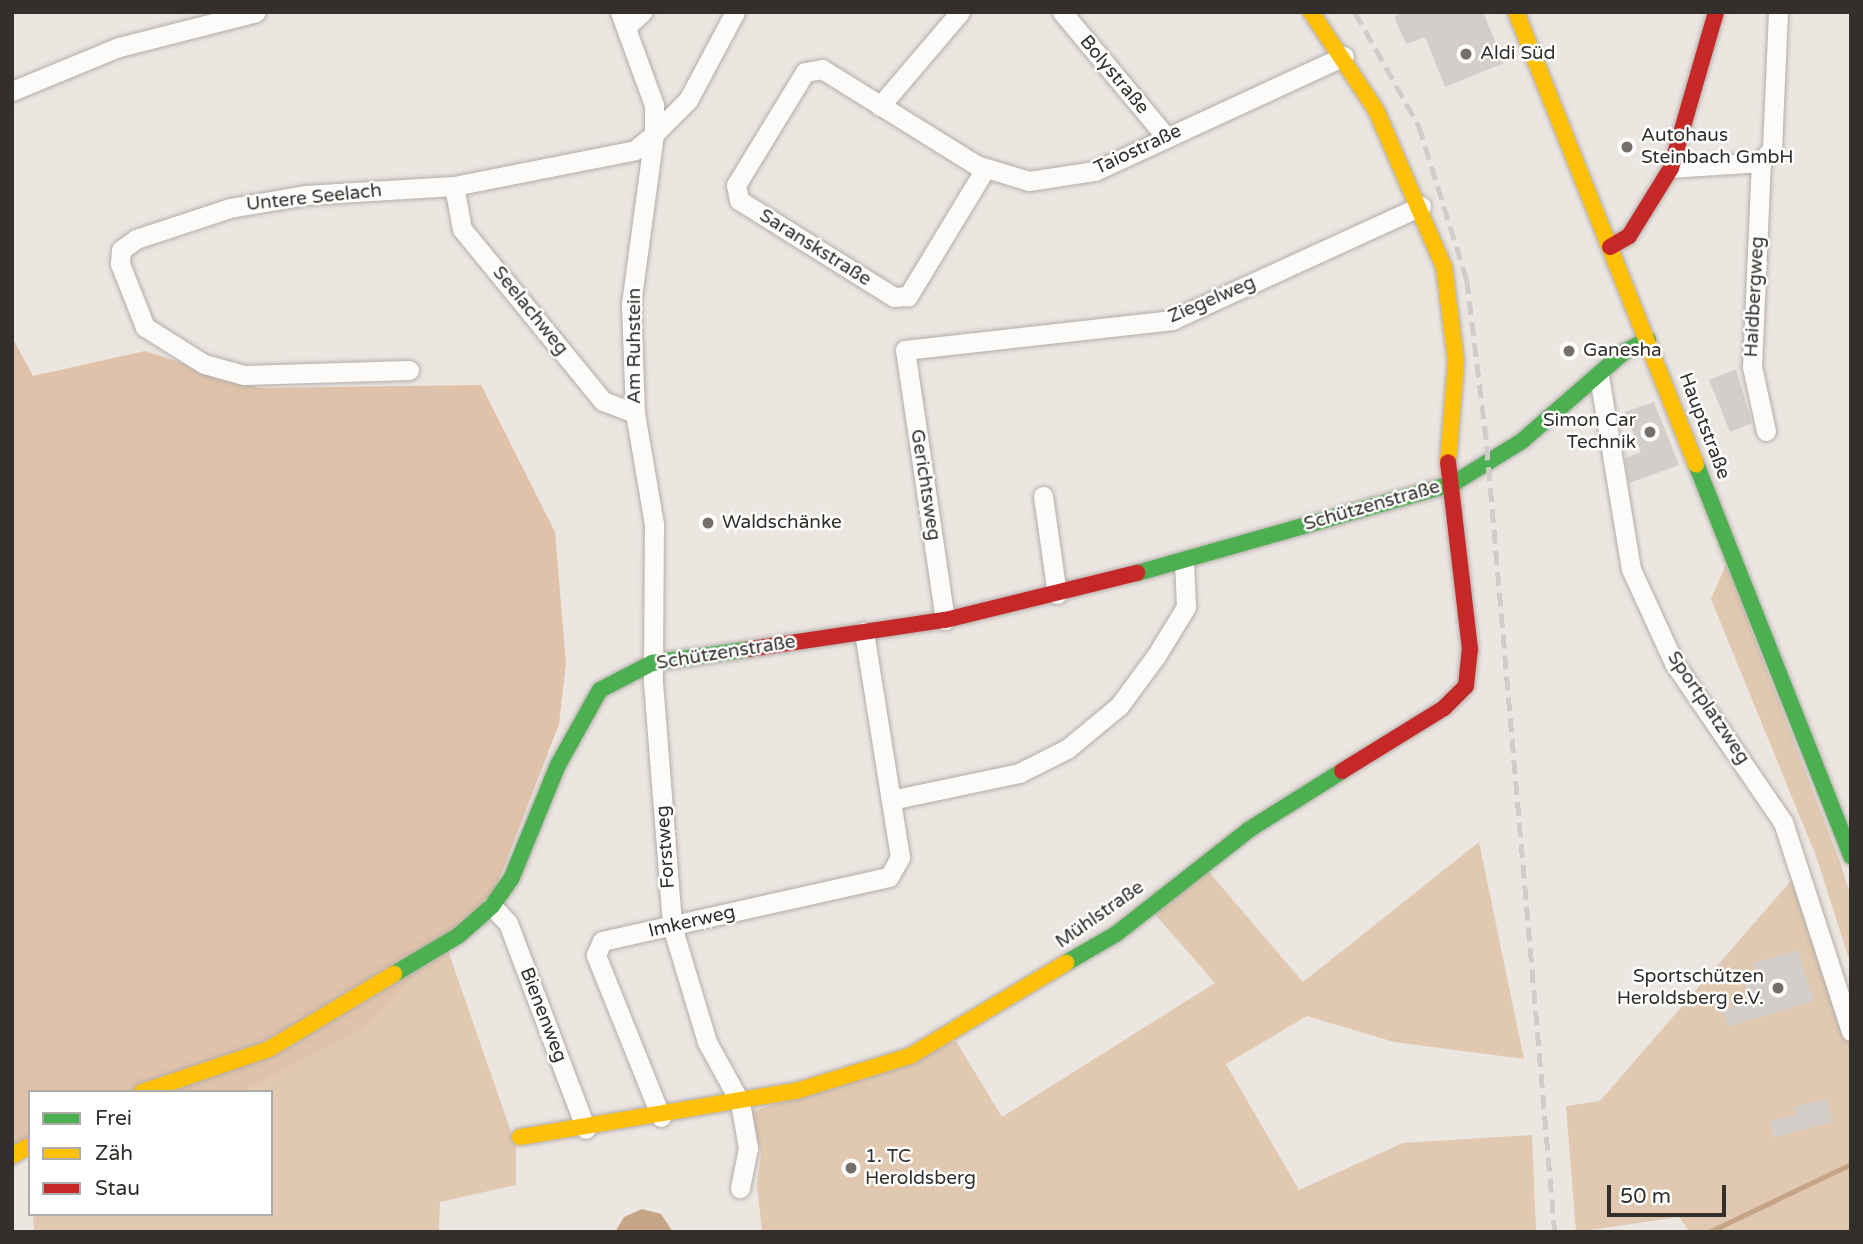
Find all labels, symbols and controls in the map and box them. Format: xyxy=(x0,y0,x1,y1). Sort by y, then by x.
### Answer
street label: Bolystraße xyxy=(1074,31,1154,119)
place label: Aldi Süd xyxy=(1480,43,1556,65)
marker: Aldi Süd xyxy=(1458,46,1474,62)
street label: Taiostraße xyxy=(1091,120,1185,180)
place label: Autohaus Steinbach GmbH xyxy=(1641,125,1794,169)
marker: Autohaus Steinbach GmbH xyxy=(1619,139,1635,155)
street label: Untere Seelach xyxy=(245,180,383,216)
street label: Saranskstraße xyxy=(755,204,875,292)
street label: Haidbergweg xyxy=(1740,236,1770,358)
street label: Seelachweg xyxy=(487,262,573,360)
street label: Ziegelweg xyxy=(1165,271,1259,329)
street label: Am Ruhstein xyxy=(624,288,646,404)
place label: Ganesha xyxy=(1583,340,1662,362)
marker: Ganesha xyxy=(1561,343,1577,359)
street label: Hauptstraße xyxy=(1673,370,1735,482)
place label: Simon Car Technik xyxy=(1543,410,1636,454)
marker: Simon Car Technik xyxy=(1642,424,1658,440)
street label: Gerichtsweg xyxy=(905,428,945,542)
street label: Schützenstraße xyxy=(1301,476,1443,536)
place label: Waldschänke xyxy=(722,512,842,534)
marker: Waldschänke xyxy=(700,515,716,531)
street label: Schützenstraße xyxy=(655,631,797,675)
street label: Sportplatzweg xyxy=(1662,647,1754,769)
street label: Forstweg xyxy=(652,805,680,889)
street label: Mühlstraße xyxy=(1051,876,1149,954)
street label: Imkerweg xyxy=(646,901,738,943)
street label: Bienenweg xyxy=(514,964,572,1066)
place label: Sportschützen Heroldsberg e.V. xyxy=(1617,966,1764,1010)
marker: Sportschützen Heroldsberg e.V. xyxy=(1770,980,1786,996)
legend xyxy=(28,1090,273,1216)
text: Frei xyxy=(95,1106,132,1131)
text: Zäh xyxy=(95,1141,133,1166)
place label: 1. TC Heroldsberg xyxy=(865,1146,976,1190)
marker: 1. TC Heroldsberg xyxy=(843,1160,859,1176)
scale bar xyxy=(1611,1170,1730,1214)
text: Stau xyxy=(95,1176,140,1201)
text: 50 m xyxy=(1620,1184,1671,1209)

